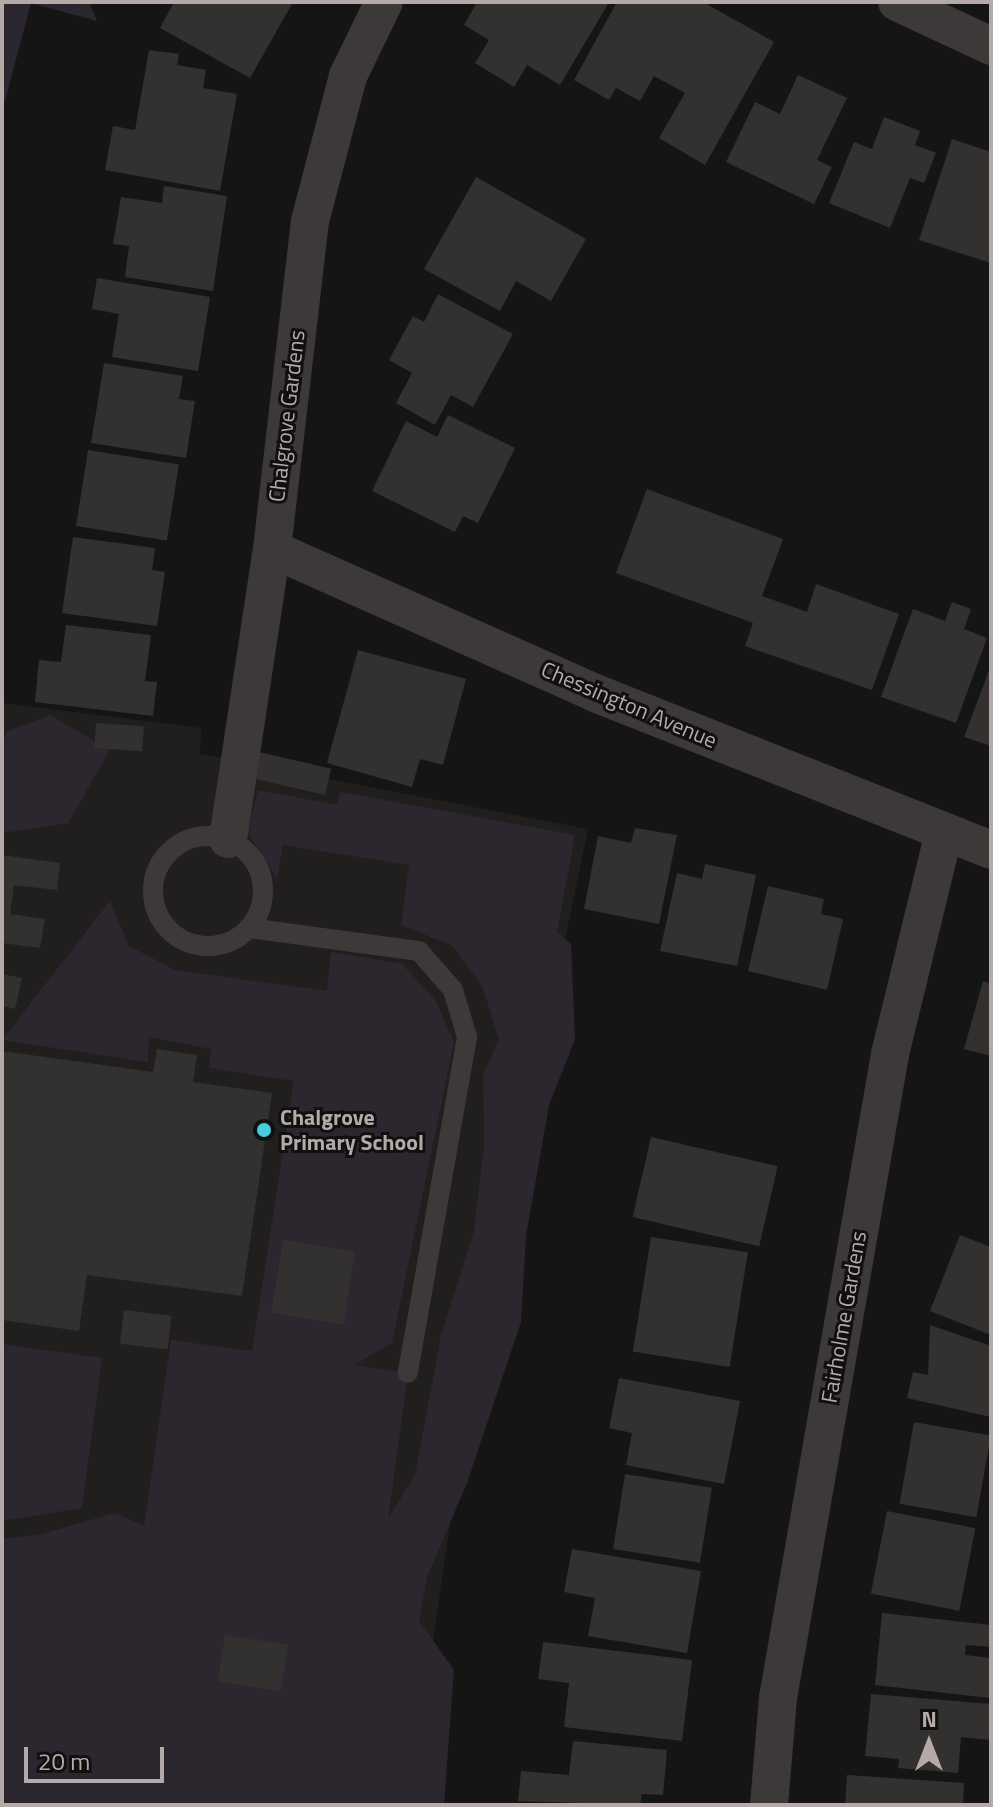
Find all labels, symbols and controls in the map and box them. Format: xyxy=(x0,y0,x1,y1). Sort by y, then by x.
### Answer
street label: Chalgrove Gardens xyxy=(263,329,311,503)
street label: Chessington Avenue xyxy=(537,656,721,754)
place label: Chalgrove Primary School xyxy=(280,1104,424,1156)
marker: Chalgrove Primary School xyxy=(255,1121,273,1139)
street label: Fairholme Gardens xyxy=(816,1229,872,1405)
text: N xyxy=(921,1702,937,1736)
north arrow xyxy=(889,1703,969,1783)
scale bar xyxy=(28,1731,168,1781)
text: 20 m xyxy=(38,1743,90,1779)

